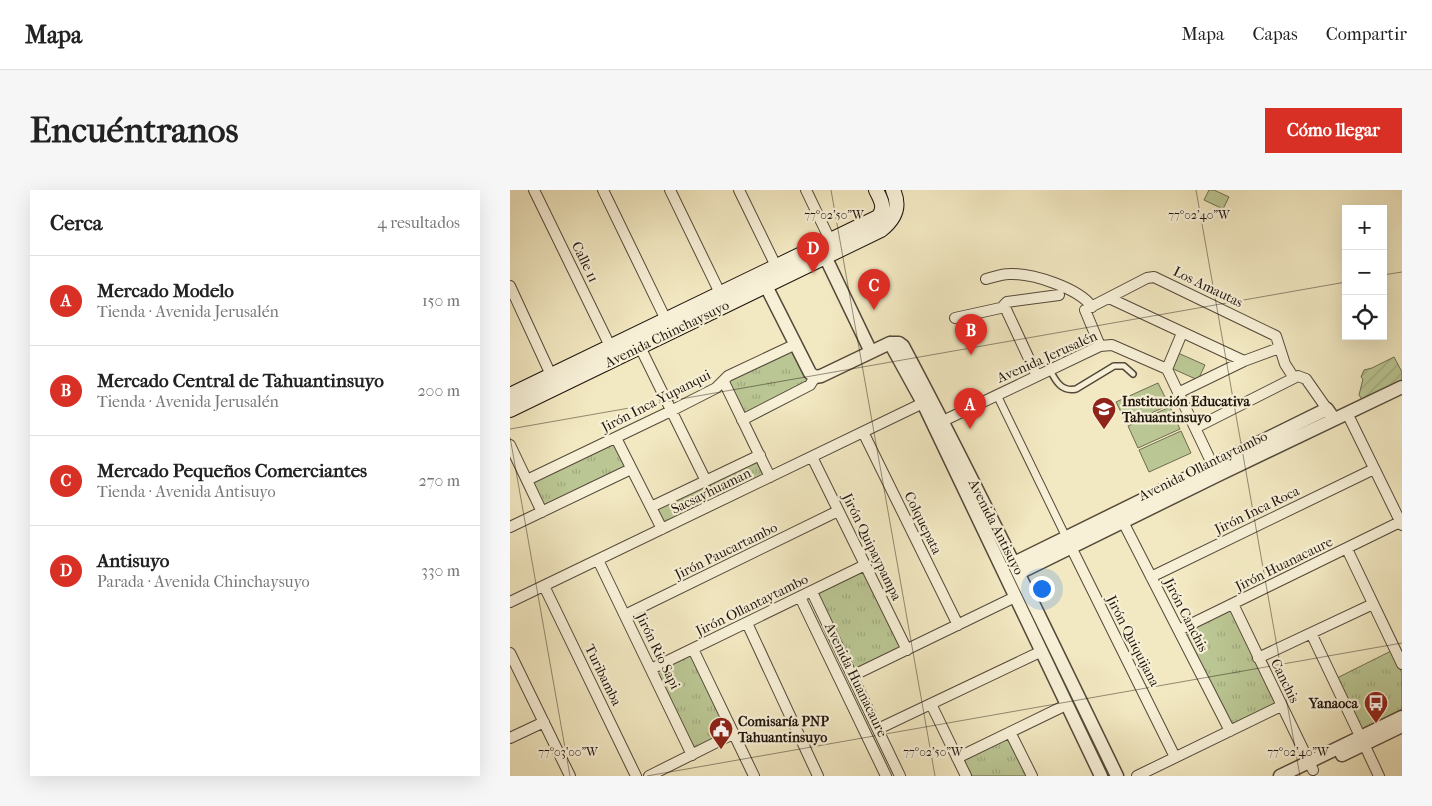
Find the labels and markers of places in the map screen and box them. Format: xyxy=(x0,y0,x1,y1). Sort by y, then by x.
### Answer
pin: D xyxy=(797,232,829,273)
pin: C xyxy=(858,269,890,310)
pin: B xyxy=(955,314,987,355)
pin: A xyxy=(954,388,986,429)
place label: Institución Educativa Tahuantinsuyo xyxy=(1121,393,1250,426)
school or university icon: Institución Educativa Tahuantinsuyo xyxy=(1091,396,1117,430)
bus stop icon: Yanaoca xyxy=(1363,690,1389,724)
place label: Yanaoca xyxy=(1308,695,1359,712)
place label: Comisaría PNP Tahuantinsuyo xyxy=(737,713,829,746)
public building icon: Comisaría PNP Tahuantinsuyo xyxy=(708,716,734,750)

